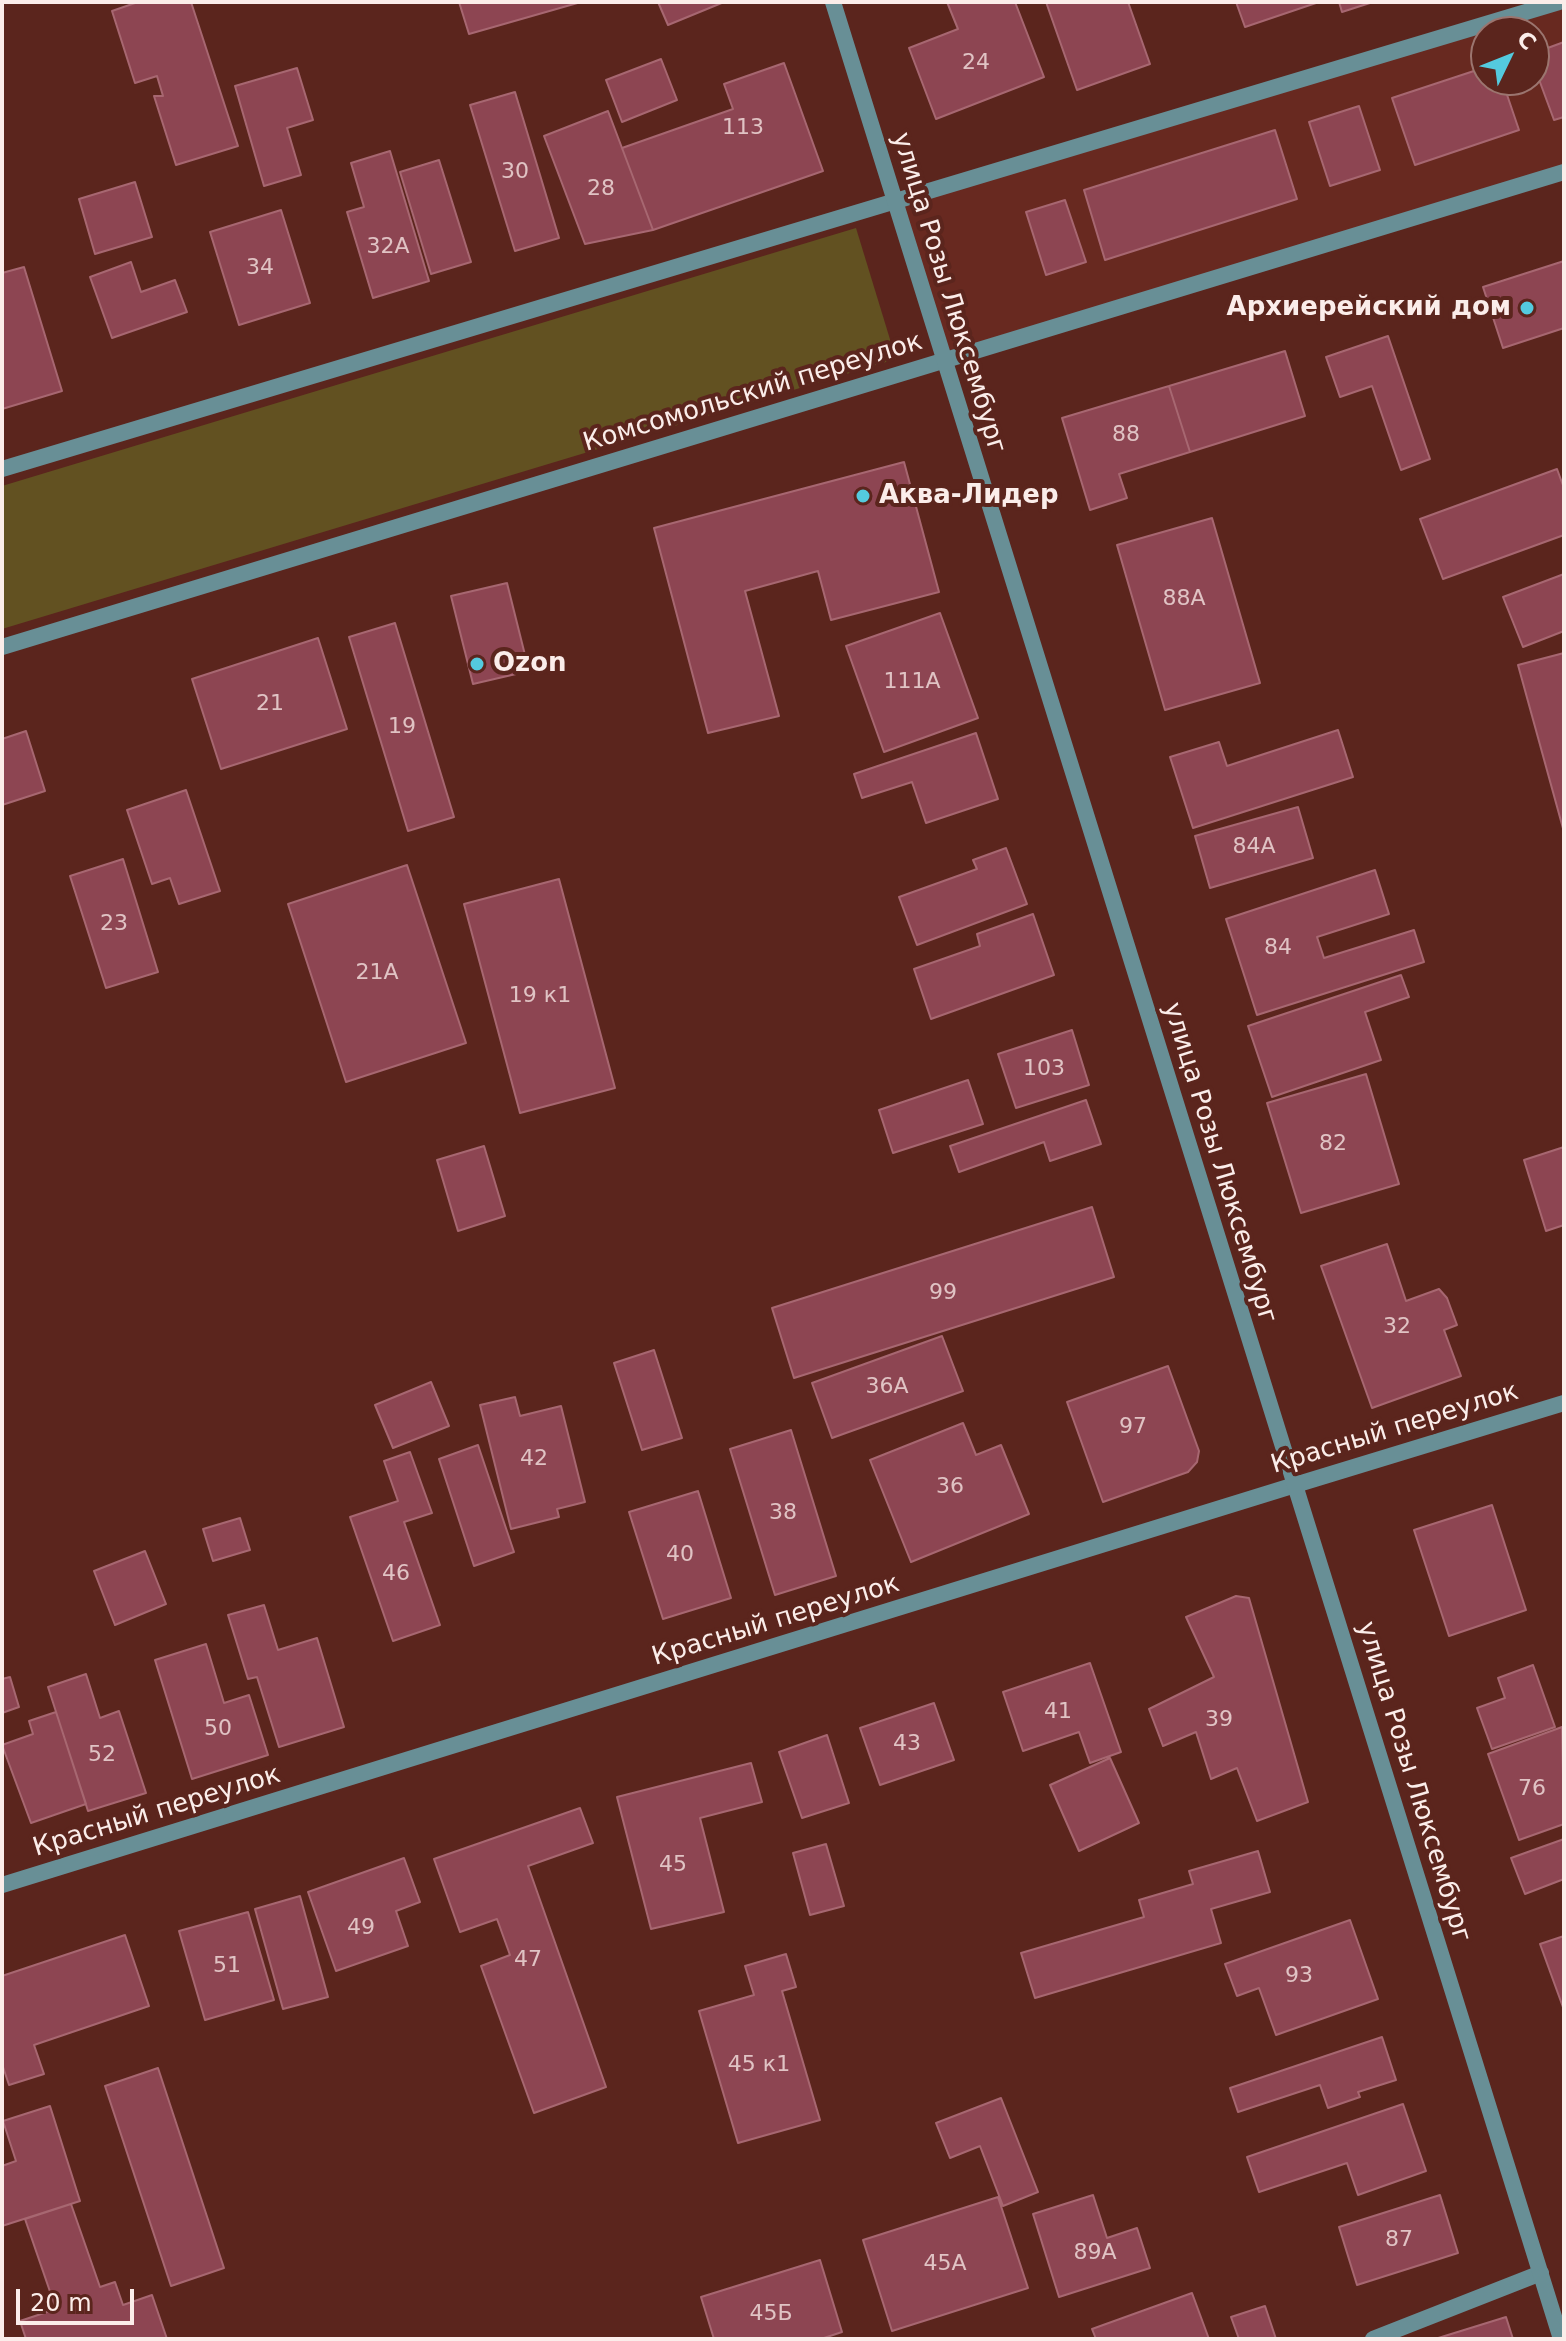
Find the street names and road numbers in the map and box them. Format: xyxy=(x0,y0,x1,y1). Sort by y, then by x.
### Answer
street label: улица Розы Люксембург xyxy=(884,129,1012,457)
street label: Комсомольский переулок xyxy=(580,327,926,459)
street label: улица Розы Люксембург xyxy=(1155,999,1283,1327)
street label: Красный переулок xyxy=(1268,1377,1522,1481)
street label: Красный переулок xyxy=(649,1569,903,1673)
street label: улица Розы Люксембург xyxy=(1349,1618,1477,1946)
street label: Красный переулок xyxy=(30,1760,284,1864)

